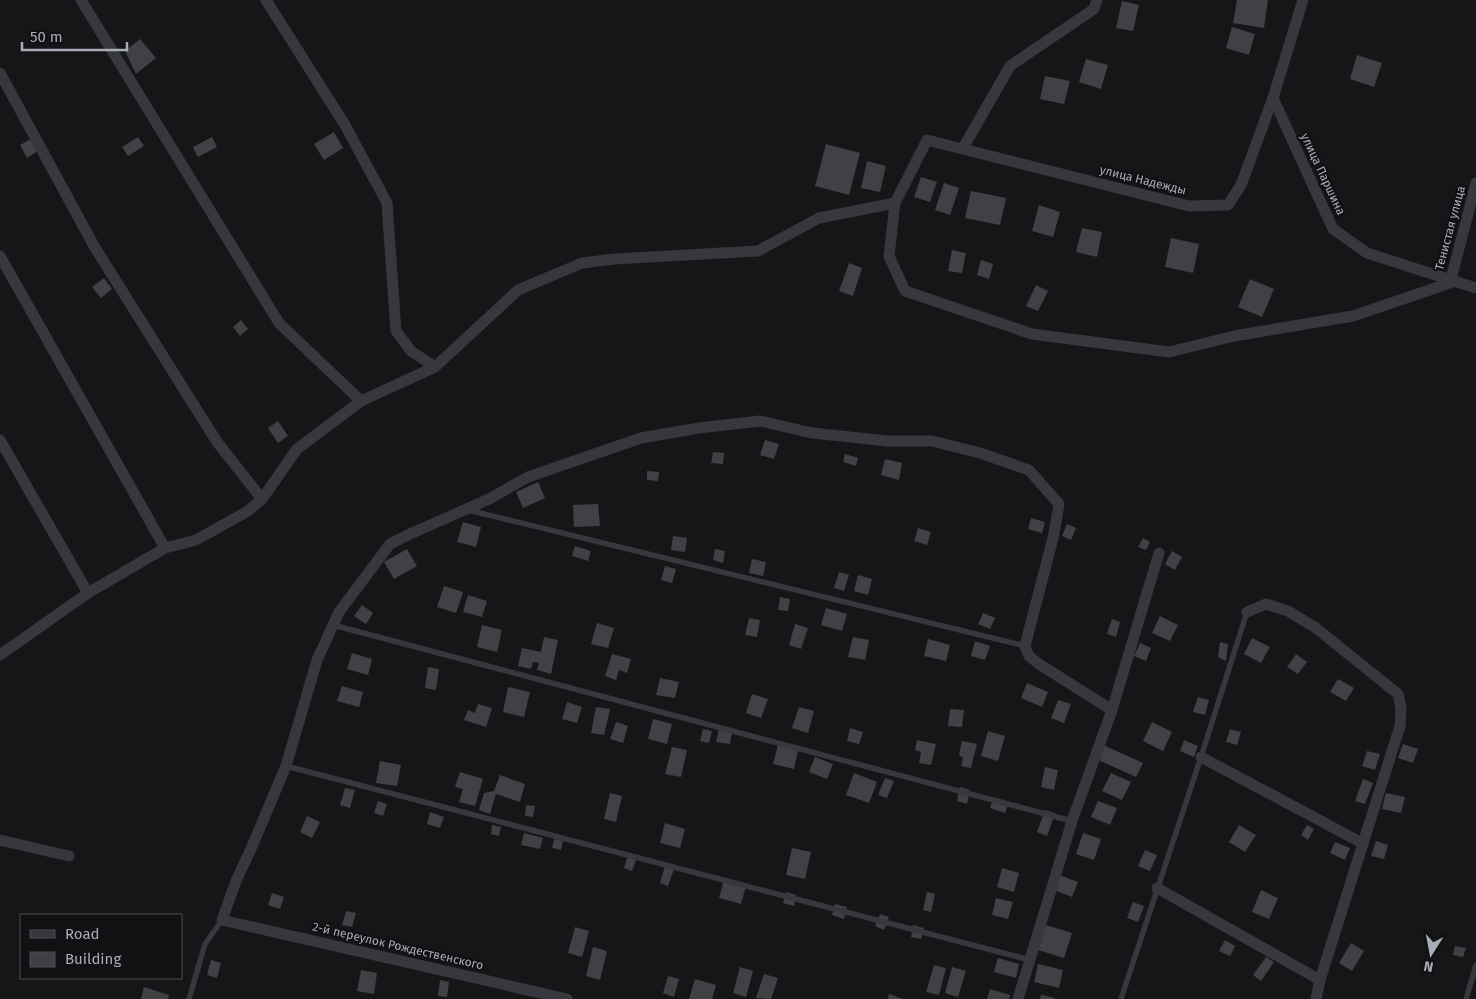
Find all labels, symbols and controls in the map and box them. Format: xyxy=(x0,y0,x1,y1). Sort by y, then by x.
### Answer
scale bar xyxy=(22,20,128,52)
text: 50 m xyxy=(30,28,63,46)
street label: улица Паршина xyxy=(1298,131,1348,217)
street label: улица Надежды xyxy=(1098,162,1188,198)
street label: Тенистая улица xyxy=(1432,184,1468,272)
legend xyxy=(20,914,182,979)
street label: 2-й переулок Рождественского xyxy=(311,919,485,973)
text: Road xyxy=(65,925,100,943)
north arrow xyxy=(1406,929,1456,979)
text: Building xyxy=(65,950,121,968)
text: N xyxy=(1422,957,1435,976)

